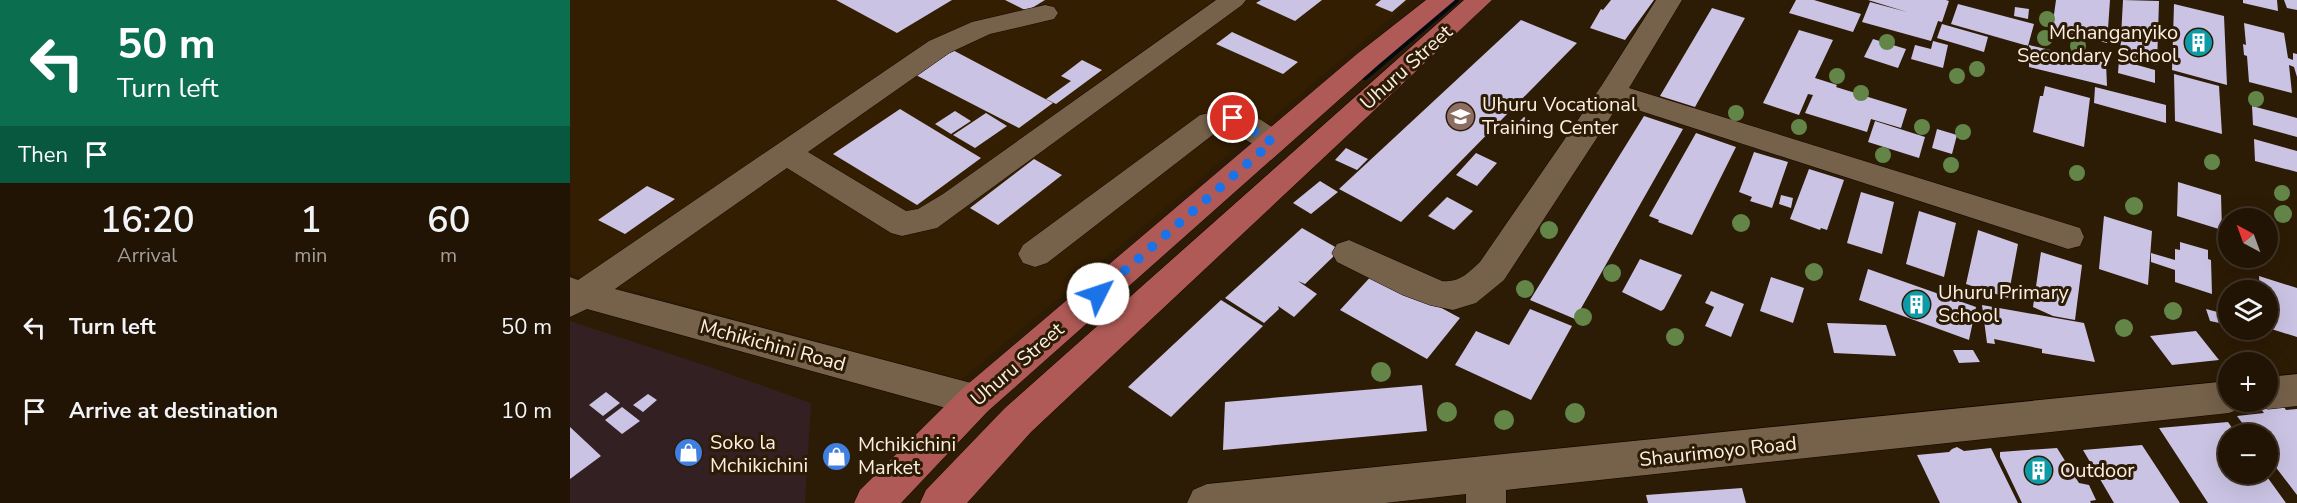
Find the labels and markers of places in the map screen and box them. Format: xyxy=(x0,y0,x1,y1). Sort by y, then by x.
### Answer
place label: Mchanganyiko Secondary School xyxy=(2017,19,2178,69)
building icon: Mchanganyiko Secondary School xyxy=(2183,27,2215,59)
place label: Uhuru Vocational Training Center xyxy=(1482,91,1637,141)
pin xyxy=(1207,92,1258,143)
school or university icon: Uhuru Vocational Training Center xyxy=(1445,100,1477,132)
place label: Uhuru Primary School xyxy=(1938,279,2069,329)
building icon: Uhuru Primary School xyxy=(1901,288,1933,320)
place label: Soko la Mchikichini xyxy=(710,429,808,479)
place label: Mchikichini Market xyxy=(858,431,956,481)
shop icon: Soko la Mchikichini xyxy=(673,437,705,469)
shop icon: Mchikichini Market xyxy=(821,440,853,472)
building icon: Outdoor xyxy=(2023,454,2055,486)
place label: Outdoor xyxy=(2060,457,2135,484)

